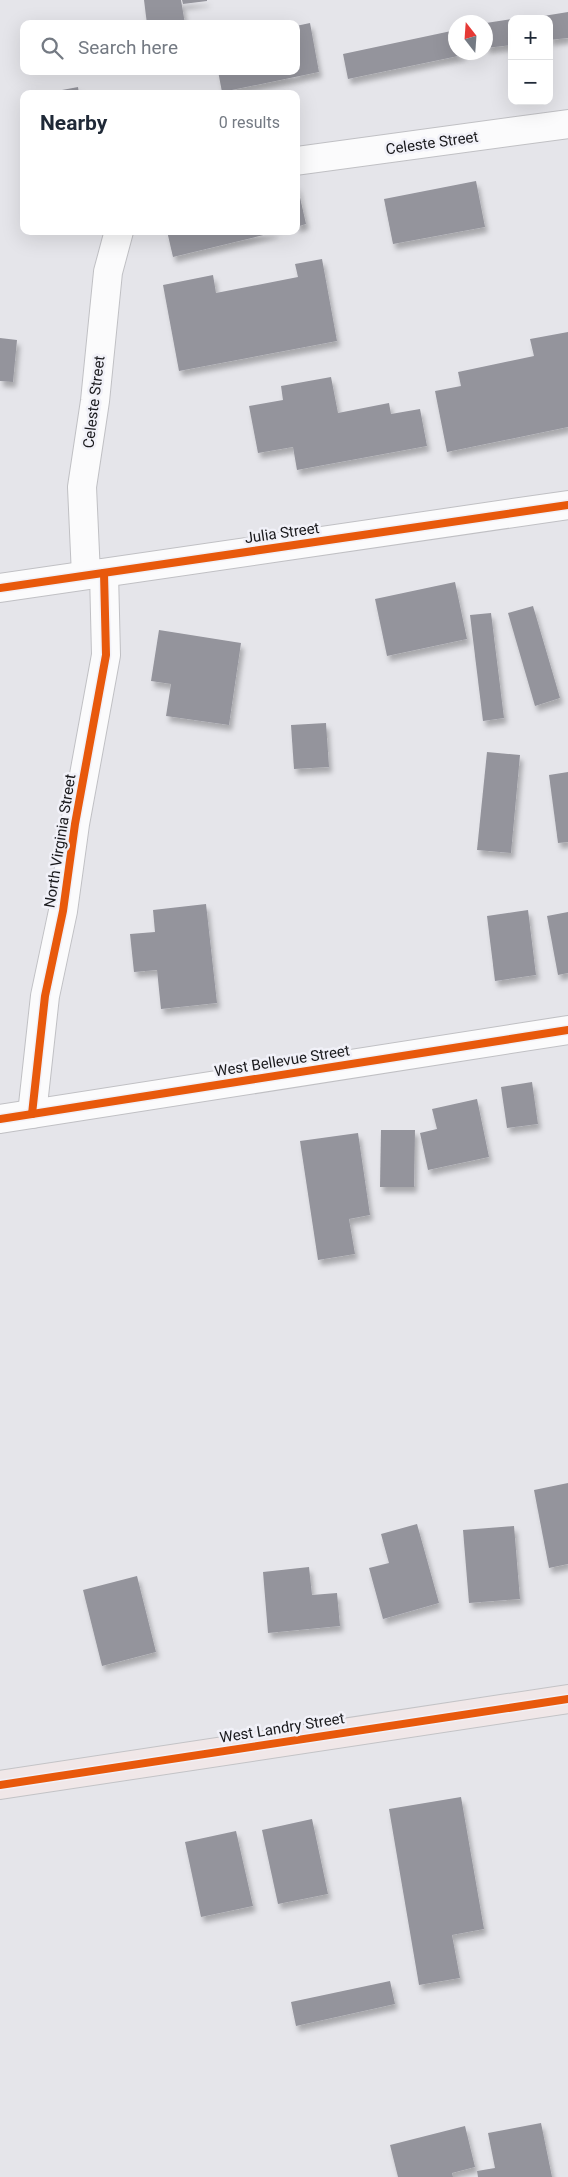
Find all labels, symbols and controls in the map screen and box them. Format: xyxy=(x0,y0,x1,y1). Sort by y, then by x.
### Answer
north arrow xyxy=(448,15,493,60)
map controls xyxy=(508,15,553,105)
button: + xyxy=(508,15,553,60)
search box xyxy=(20,20,300,75)
icon: search xyxy=(38,34,66,62)
text: Search here xyxy=(78,36,178,59)
button: − xyxy=(508,60,553,105)
text: Nearby xyxy=(40,111,107,135)
text: 0 results xyxy=(219,113,280,132)
street label: Celeste Street xyxy=(385,128,479,158)
street label: Celeste Street xyxy=(79,355,109,449)
street label: Julia Street xyxy=(243,519,321,547)
street label: North Virginia Street xyxy=(41,773,79,909)
street label: West Bellevue Street xyxy=(213,1041,351,1081)
street label: West Landry Street xyxy=(218,1709,346,1747)

